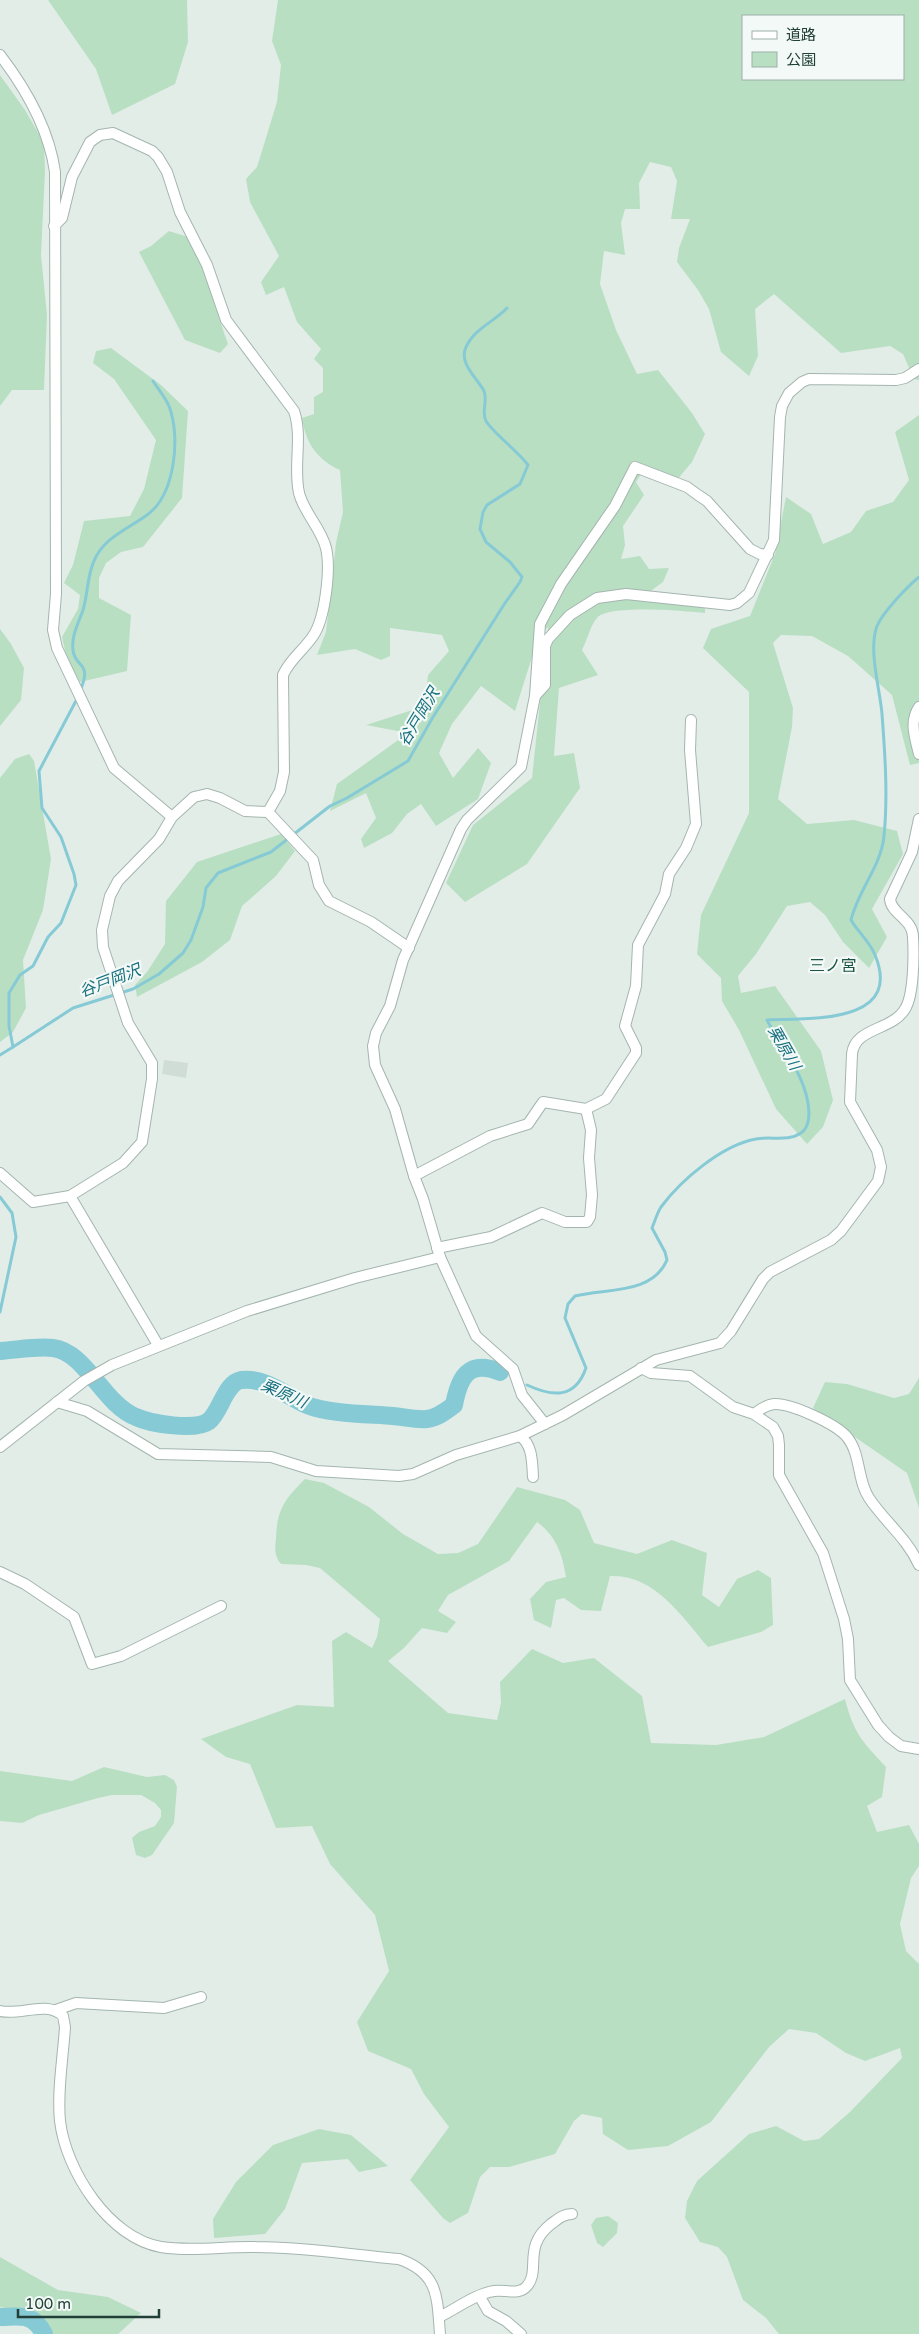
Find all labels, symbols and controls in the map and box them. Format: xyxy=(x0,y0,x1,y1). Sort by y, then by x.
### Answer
legend xyxy=(742,15,904,80)
text: 道路 xyxy=(786,26,816,44)
text: 公園 xyxy=(786,51,816,69)
water label: 谷戸岡沢 xyxy=(394,683,445,750)
district label: 三ノ宮 xyxy=(809,956,857,976)
water label: 谷戸岡沢 xyxy=(77,959,145,1002)
water label: 栗原川 xyxy=(763,1022,806,1076)
water label: 栗原川 xyxy=(258,1375,312,1414)
scale bar xyxy=(18,2286,159,2318)
text: 100 m xyxy=(25,2295,71,2313)

